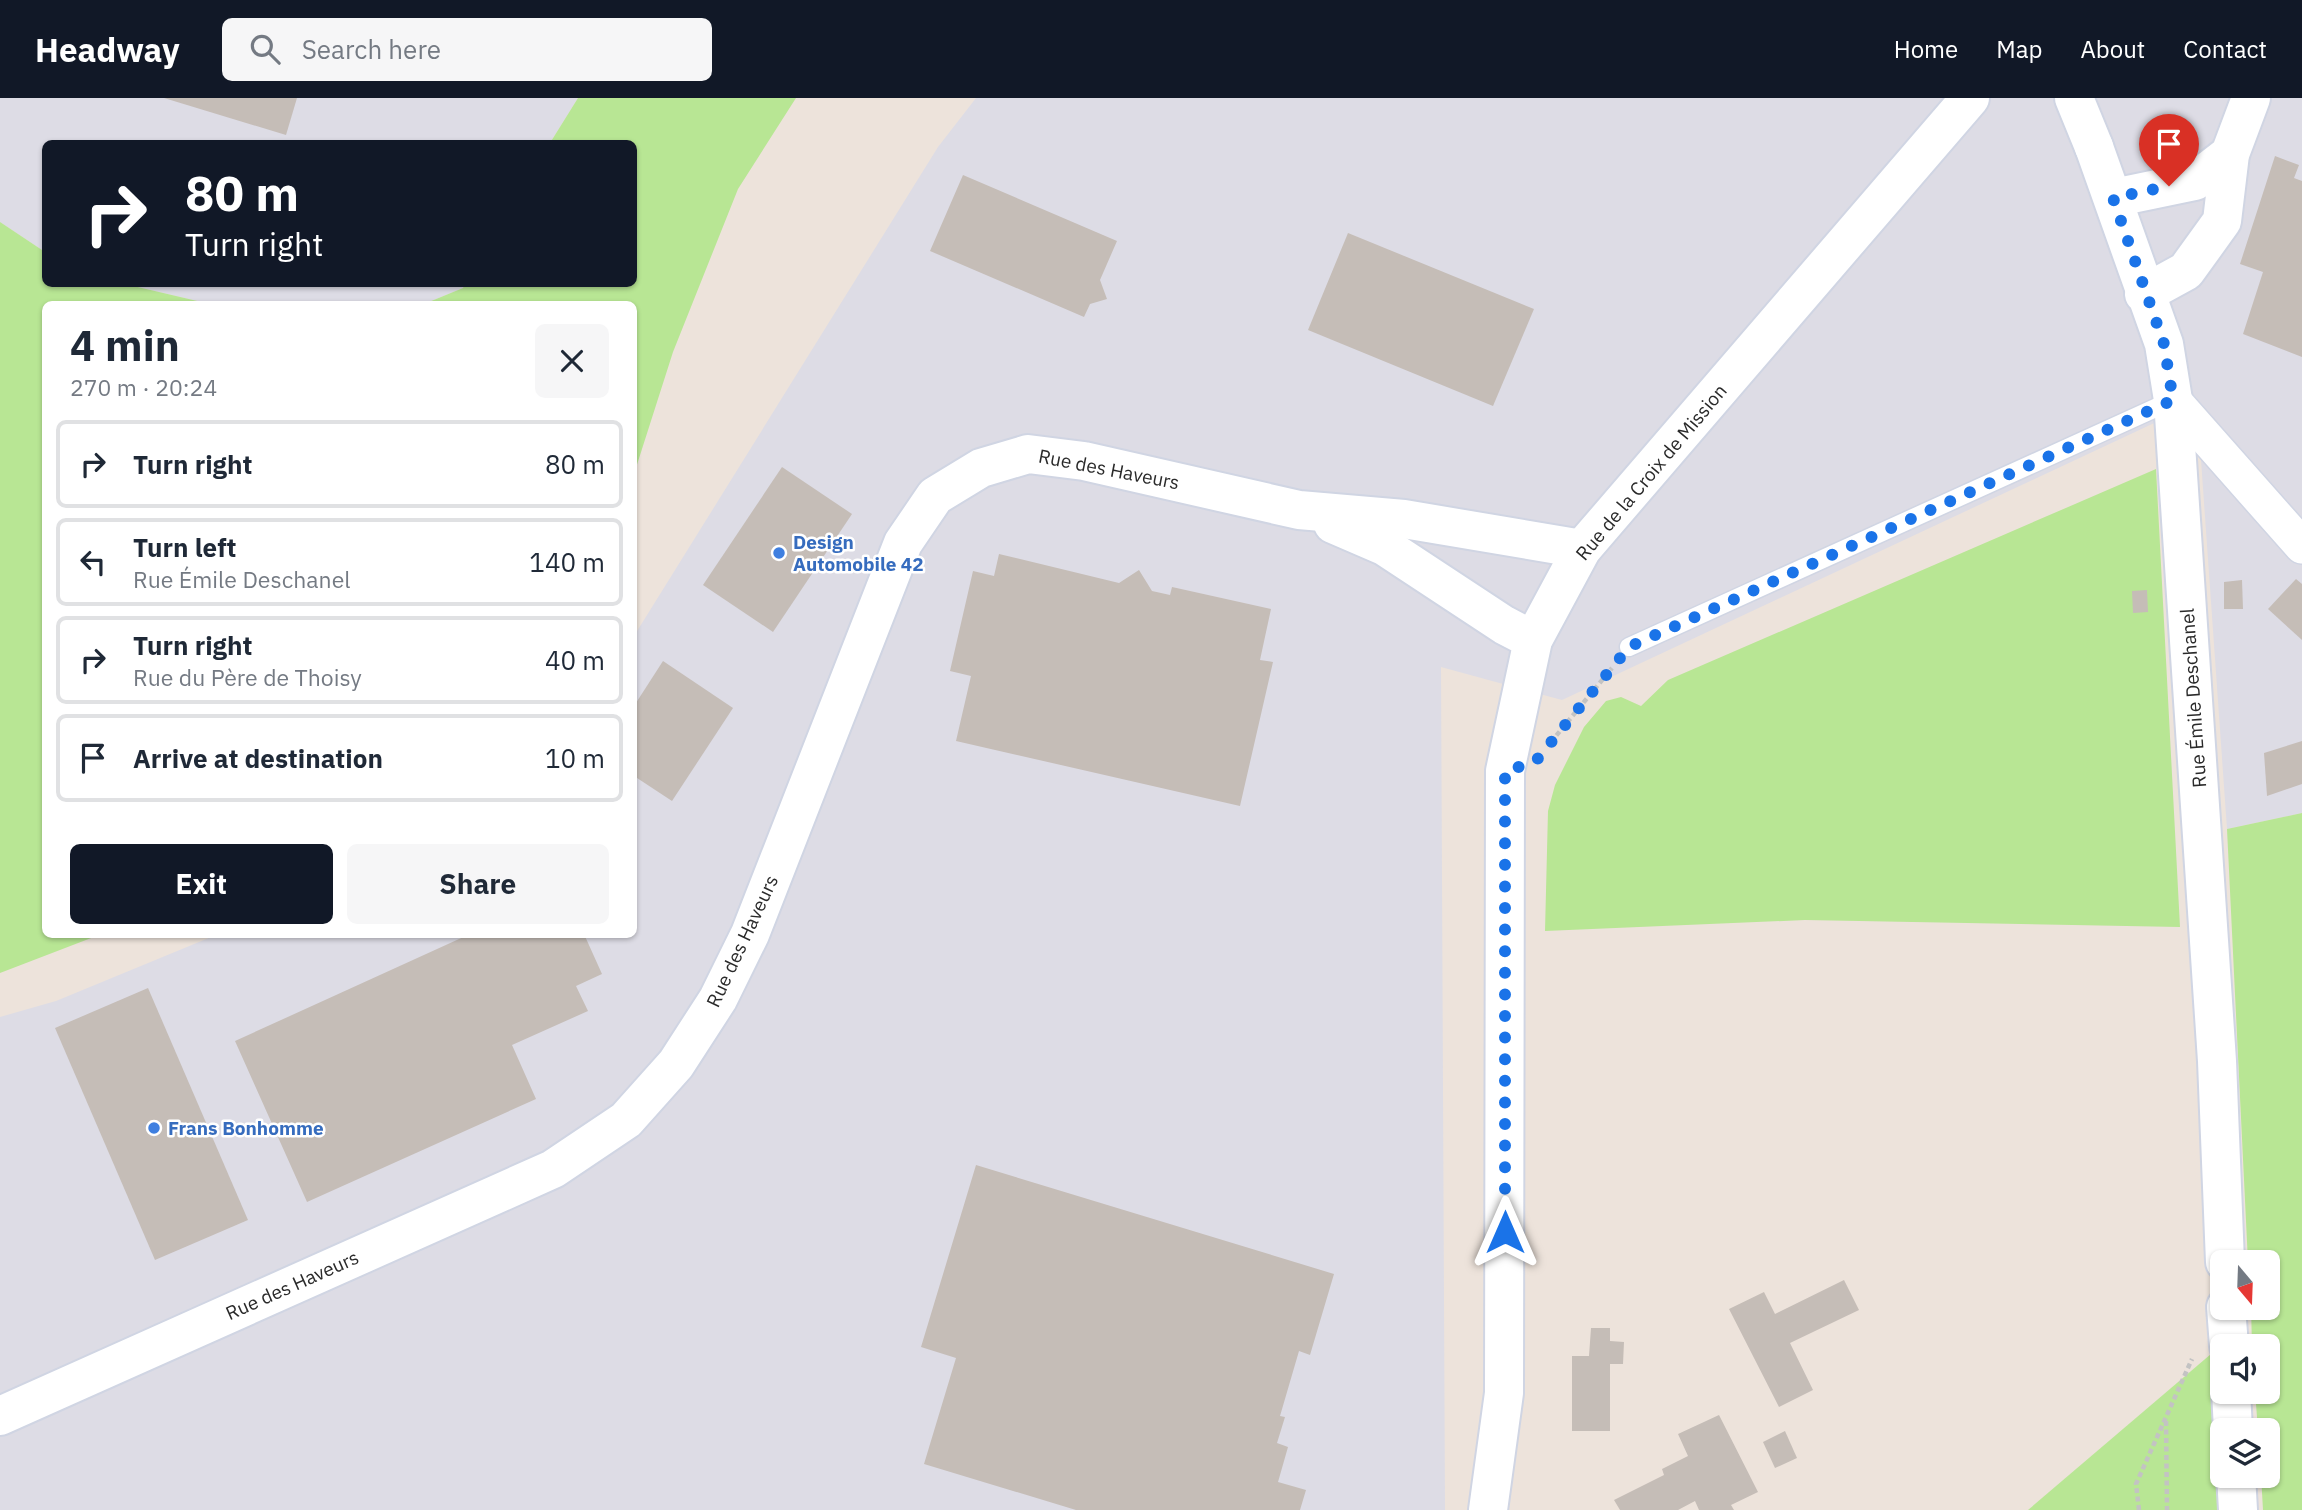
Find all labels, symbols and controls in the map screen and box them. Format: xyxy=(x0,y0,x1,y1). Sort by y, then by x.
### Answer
search box xyxy=(222,18,712,81)
text: Headway xyxy=(35,28,180,71)
icon: search xyxy=(246,30,284,68)
text: Search here xyxy=(302,32,441,66)
text: Home xyxy=(1894,33,1958,65)
text: Map xyxy=(1996,33,2042,65)
text: About xyxy=(2080,33,2145,65)
text: Contact xyxy=(2183,33,2267,65)
pin xyxy=(2139,114,2199,186)
icon: arrive xyxy=(2150,125,2188,163)
text: 80 m xyxy=(185,161,299,224)
icon: right xyxy=(70,168,161,259)
text: Turn right xyxy=(185,223,323,265)
text: 4 min xyxy=(70,318,180,373)
button: close xyxy=(535,324,609,398)
text: 270 m · 20:24 xyxy=(70,372,217,402)
street label: Rue de la Croix de Mission xyxy=(1570,379,1732,565)
street label: Rue des Haveurs xyxy=(1036,444,1182,494)
icon: right xyxy=(74,445,112,483)
text: Turn right xyxy=(133,447,252,481)
text: 80 m xyxy=(545,447,605,481)
text: Turn left xyxy=(133,530,236,564)
place label: Design Automobile 42 xyxy=(793,530,924,576)
icon: left xyxy=(74,543,112,581)
text: 140 m xyxy=(529,545,605,579)
marker: Design Automobile 42 xyxy=(771,545,787,561)
text: Rue Émile Deschanel xyxy=(133,564,351,594)
street label: Rue Émile Deschanel xyxy=(2175,608,2211,788)
text: Turn right xyxy=(133,628,252,662)
icon: right xyxy=(74,641,112,679)
text: 40 m xyxy=(545,643,605,677)
text: Rue du Père de Thoisy xyxy=(133,662,362,692)
icon: arrive xyxy=(74,739,112,777)
text: Arrive at destination xyxy=(133,741,383,775)
text: 10 m xyxy=(545,741,605,775)
button: Exit xyxy=(70,844,333,924)
button: Share xyxy=(347,844,609,924)
street label: Rue des Haveurs xyxy=(701,871,783,1011)
place label: Frans Bonhomme xyxy=(168,1116,324,1140)
marker: Frans Bonhomme xyxy=(146,1120,162,1136)
position arrow xyxy=(1468,1195,1542,1269)
street label: Rue des Haveurs xyxy=(222,1245,362,1325)
north arrow xyxy=(2210,1250,2280,1320)
map controls xyxy=(2210,1250,2280,1488)
button: sound xyxy=(2210,1334,2280,1404)
button: layers xyxy=(2210,1418,2280,1488)

